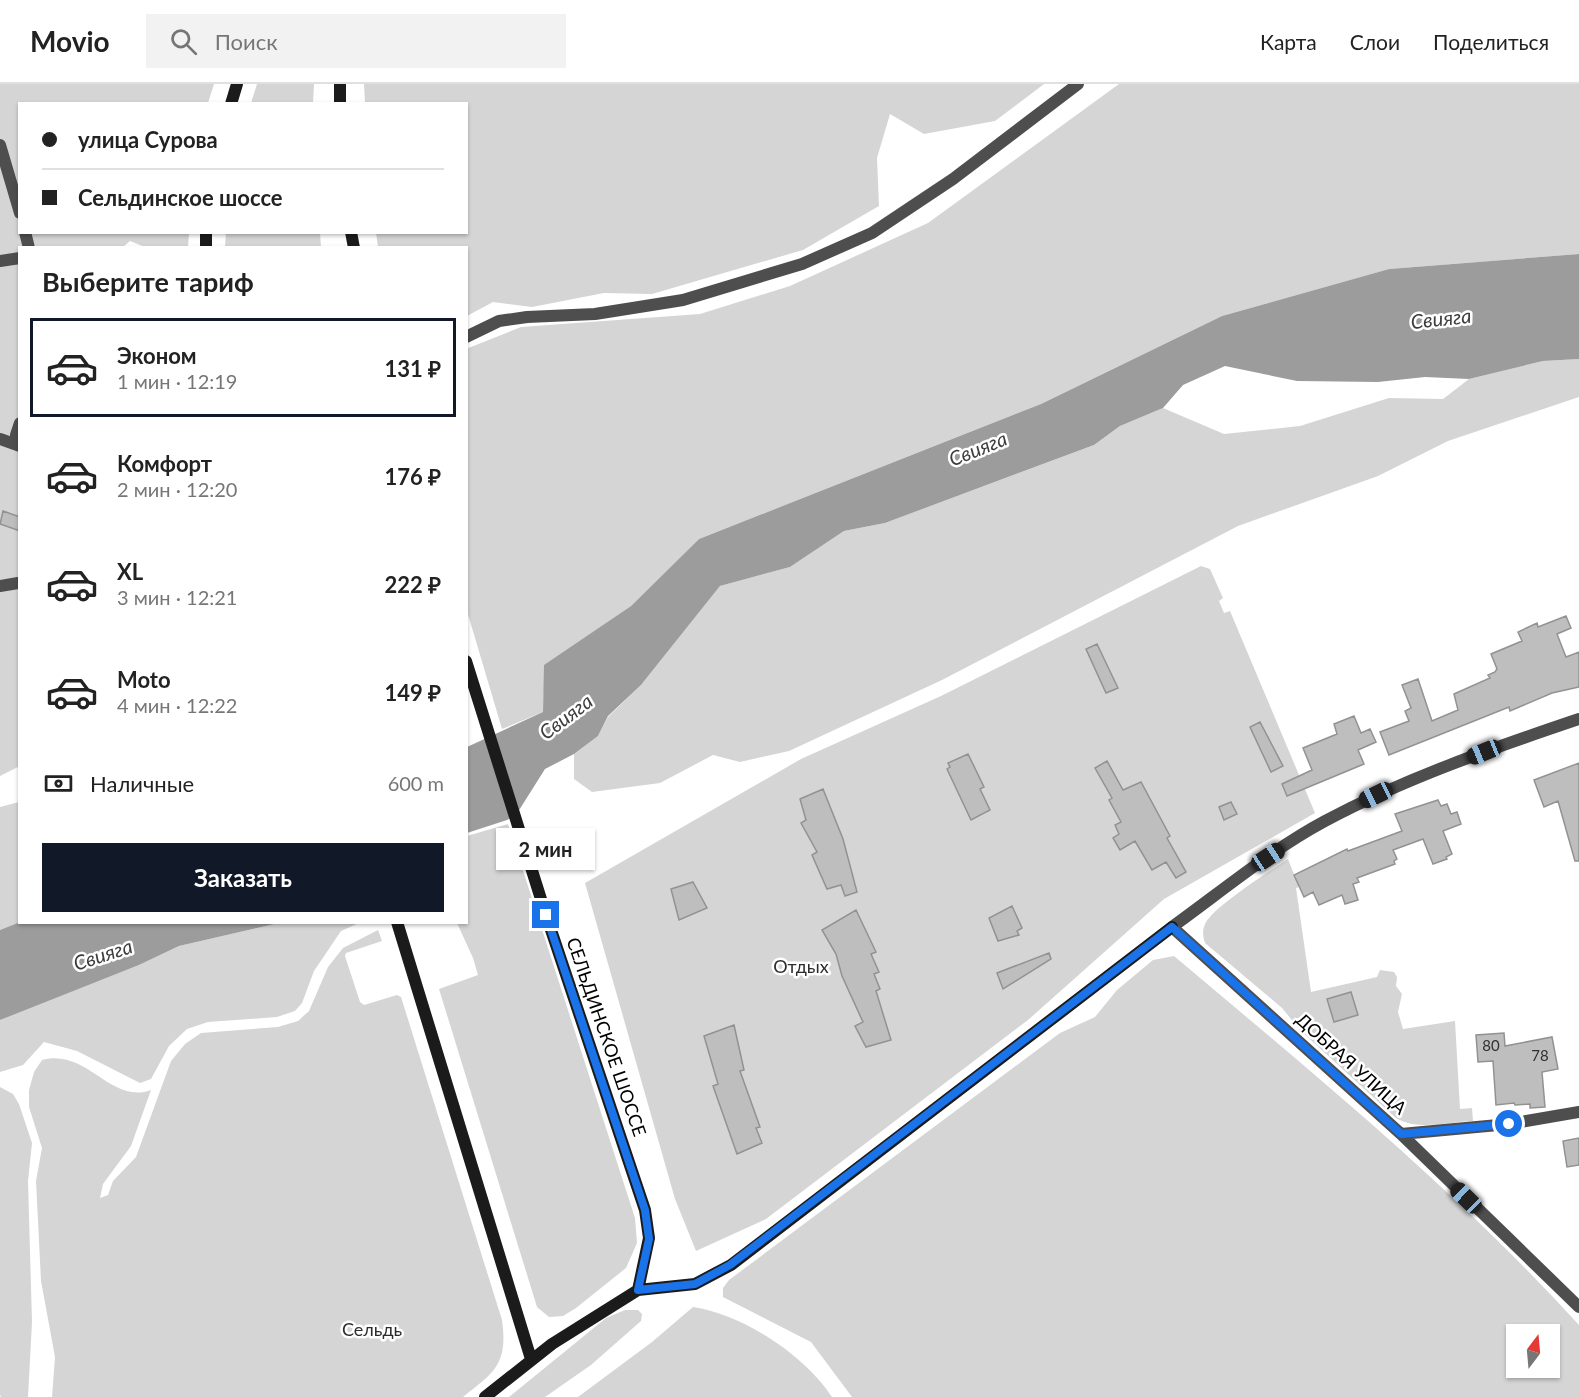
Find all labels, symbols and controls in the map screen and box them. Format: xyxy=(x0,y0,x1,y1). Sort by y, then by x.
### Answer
search box xyxy=(146,14,566,68)
text: Movio xyxy=(30,24,110,58)
icon: search xyxy=(167,25,200,58)
text: Поиск xyxy=(215,28,278,55)
text: Карта xyxy=(1260,29,1317,54)
text: Слои xyxy=(1350,29,1400,54)
text: Поделиться xyxy=(1433,29,1549,54)
text: улица Сурова xyxy=(78,126,218,153)
text: Сельдинское шоссе xyxy=(78,184,283,211)
text: Выберите тариф xyxy=(42,265,254,298)
water label: Свияга xyxy=(1409,303,1472,333)
icon: car xyxy=(45,341,99,395)
text: Эконом xyxy=(117,342,197,369)
text: 131 ₽ xyxy=(385,355,441,382)
text: 1 мин · 12:19 xyxy=(117,369,237,393)
water label: Свияга xyxy=(945,426,1010,471)
icon: car xyxy=(45,449,99,503)
text: Комфорт xyxy=(117,450,212,477)
text: 176 ₽ xyxy=(385,463,441,490)
text: 2 мин · 12:20 xyxy=(117,477,237,501)
icon: car xyxy=(45,557,99,611)
text: XL xyxy=(117,558,143,585)
text: 222 ₽ xyxy=(385,571,441,598)
text: 3 мин · 12:21 xyxy=(117,585,237,609)
icon: car xyxy=(45,665,99,719)
text: Moto xyxy=(117,666,171,693)
text: 149 ₽ xyxy=(385,679,441,706)
water label: Свияга xyxy=(534,688,597,744)
text: 4 мин · 12:22 xyxy=(117,693,237,717)
car xyxy=(1464,737,1504,767)
icon: cash xyxy=(42,767,75,800)
text: Наличные xyxy=(90,770,194,797)
text: 600 m xyxy=(388,771,444,795)
car xyxy=(1356,779,1396,811)
callout: 2 мин xyxy=(496,828,596,870)
text: 2 мин xyxy=(519,837,572,861)
car xyxy=(1248,840,1288,874)
button: Заказать xyxy=(42,843,444,912)
route end xyxy=(532,901,559,928)
water label: Свияга xyxy=(70,933,135,975)
street label: СЕЛЬДИНСКОЕ ШОССЕ xyxy=(563,934,651,1139)
park label: Отдых xyxy=(773,955,829,977)
street label: ДОБРАЯ УЛИЦА xyxy=(1292,1008,1412,1119)
house number: 80 xyxy=(1482,1036,1500,1054)
house number: 78 xyxy=(1531,1046,1549,1064)
route start xyxy=(1495,1110,1522,1137)
car xyxy=(1447,1179,1485,1217)
park label: Сельдь xyxy=(342,1318,402,1340)
north arrow xyxy=(1506,1324,1560,1378)
map controls xyxy=(1506,1324,1560,1378)

